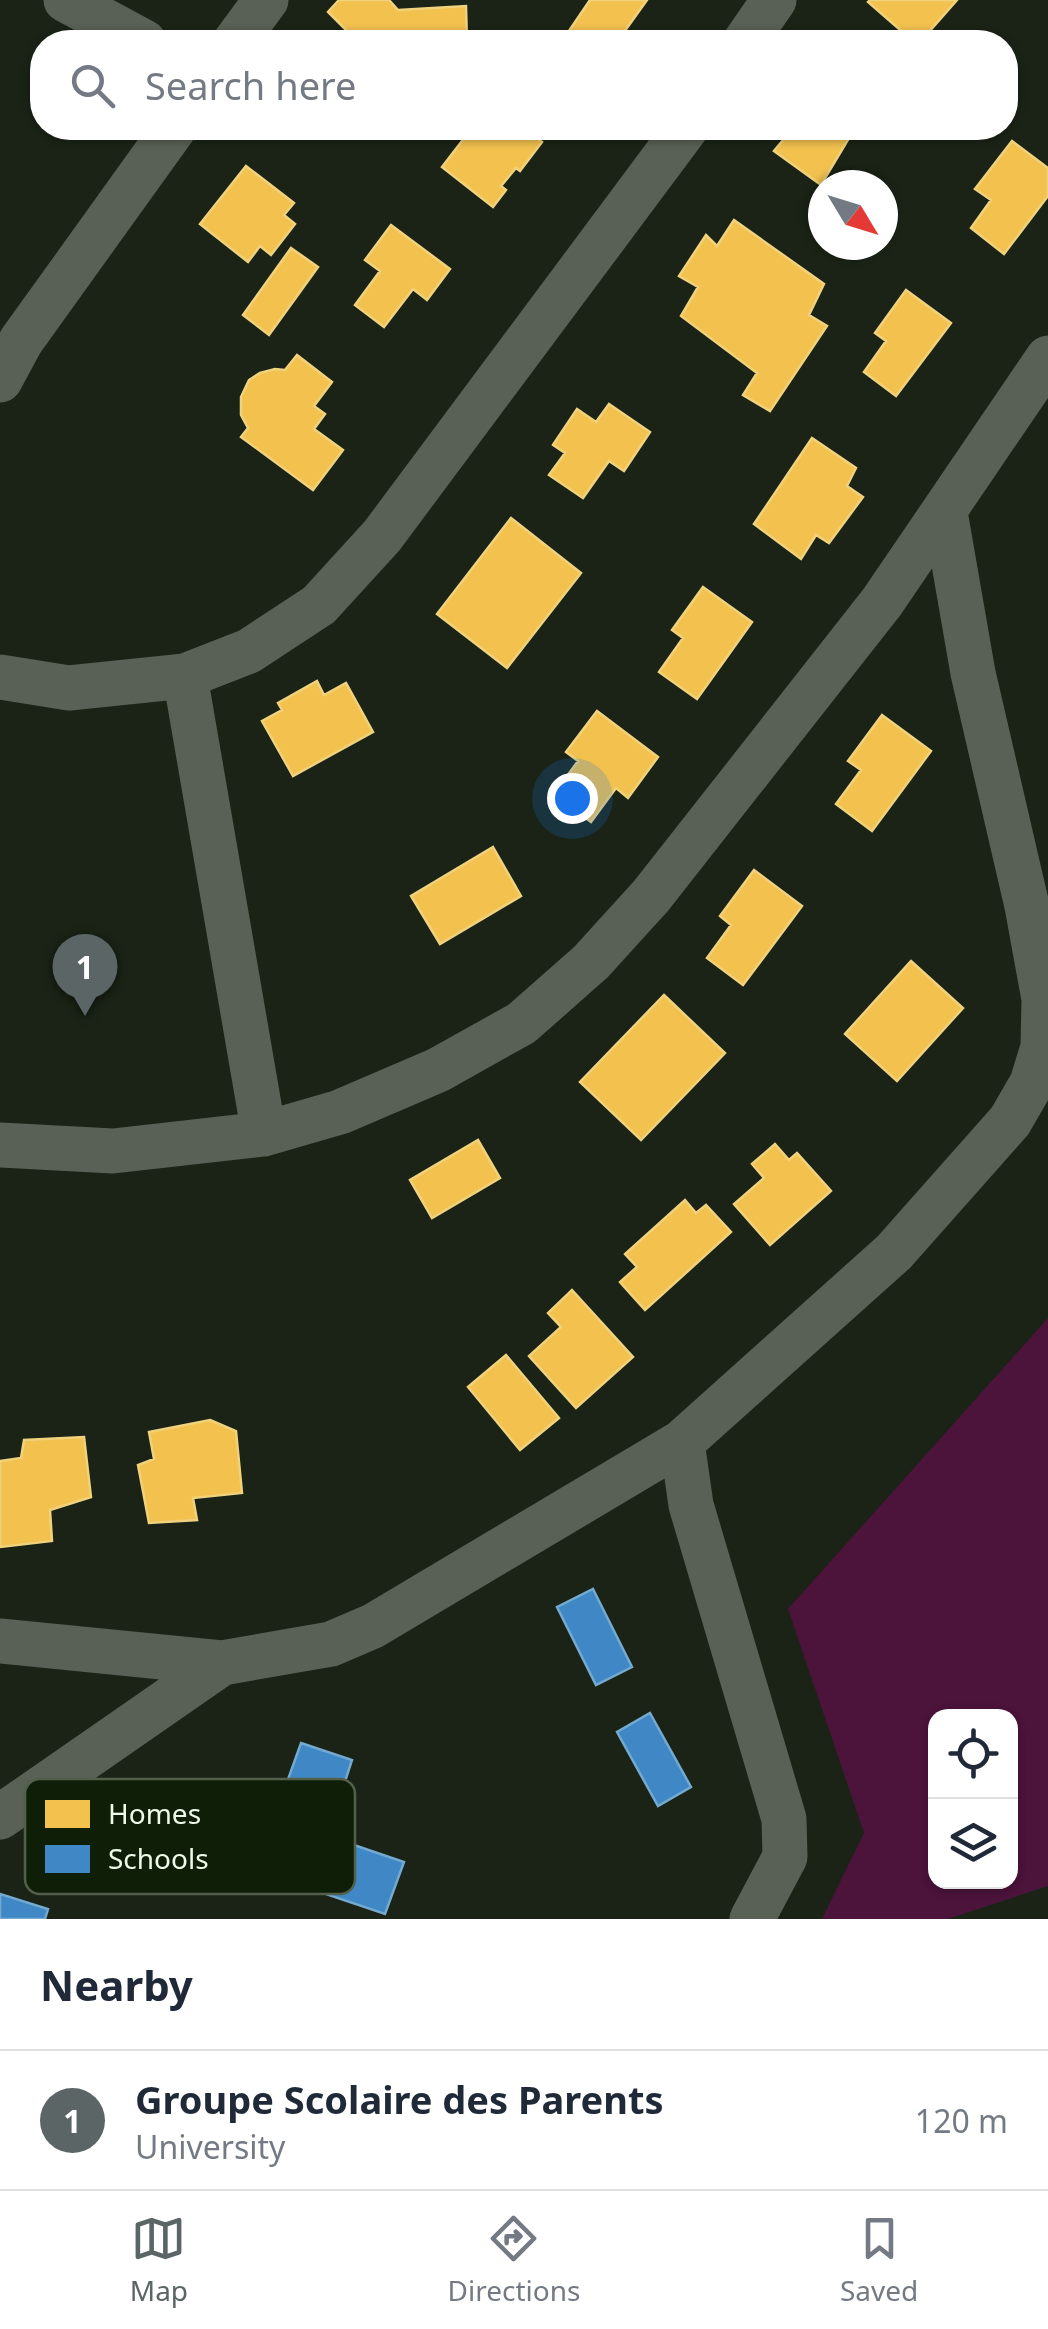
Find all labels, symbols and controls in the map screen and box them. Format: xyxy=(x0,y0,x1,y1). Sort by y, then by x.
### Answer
search box xyxy=(30,30,1018,140)
icon: search xyxy=(65,58,120,113)
text: Search here xyxy=(145,59,356,111)
north arrow xyxy=(808,170,898,260)
your location xyxy=(547,773,598,824)
pin: 1 xyxy=(52,934,118,1016)
map controls xyxy=(928,1709,1018,1889)
button: locate xyxy=(928,1709,1018,1799)
legend xyxy=(25,1779,355,1894)
text: Homes xyxy=(108,1794,201,1832)
button: layers xyxy=(928,1799,1018,1889)
text: Schools xyxy=(108,1839,209,1877)
text: Nearby xyxy=(40,1956,193,2013)
text: Groupe Scolaire des Parents xyxy=(135,2073,664,2125)
text: 1 xyxy=(63,2099,82,2142)
text: 120 m xyxy=(915,2099,1008,2142)
text: University xyxy=(135,2125,285,2168)
tab: Map xyxy=(130,2211,188,2309)
tab: Directions xyxy=(448,2211,580,2309)
tab: Saved xyxy=(840,2211,918,2309)

